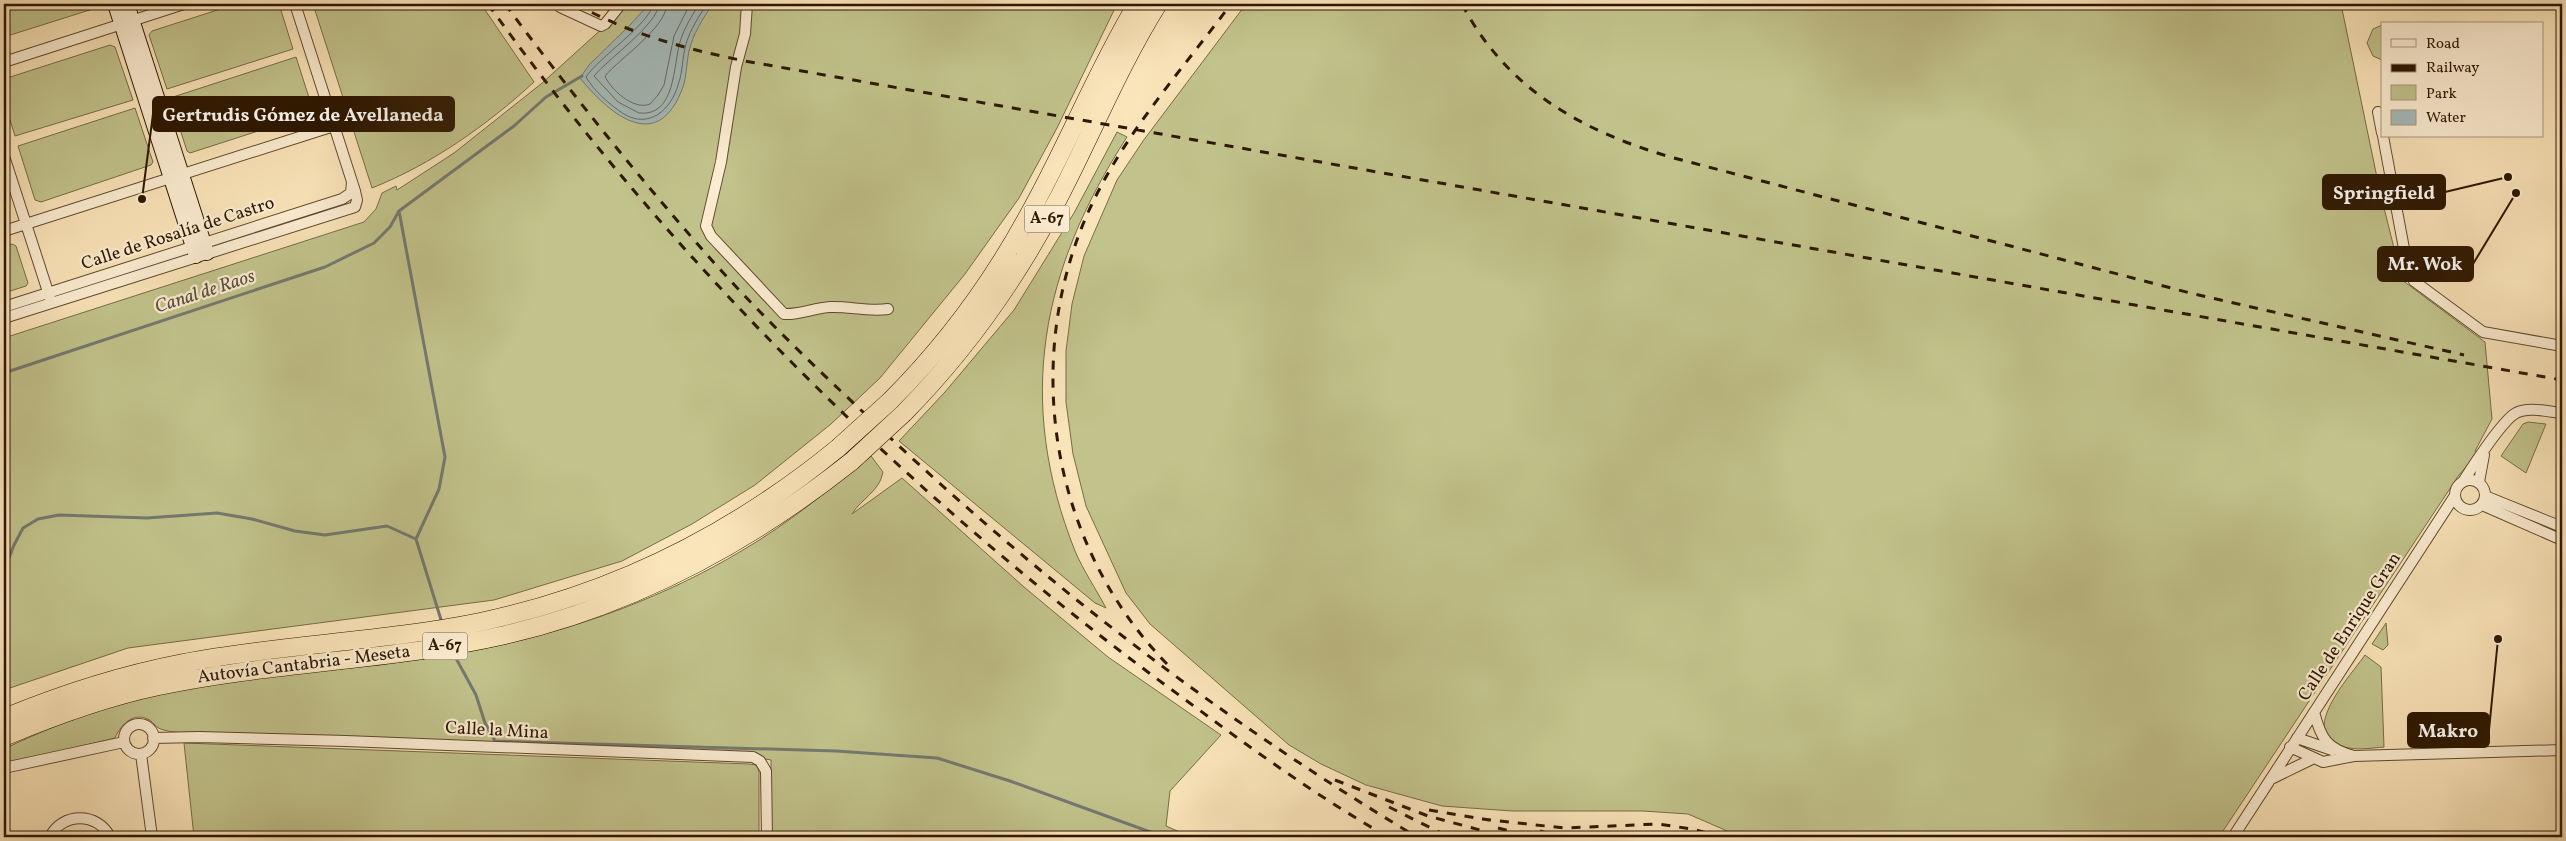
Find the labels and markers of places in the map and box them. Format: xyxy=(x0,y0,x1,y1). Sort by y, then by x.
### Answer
callout: Gertrudis Gómez de Avellaneda xyxy=(153,97,454,131)
callout: Springfield xyxy=(2323,175,2445,209)
callout: Mr. Wok xyxy=(2378,247,2473,281)
callout: Makro xyxy=(2408,713,2489,747)

